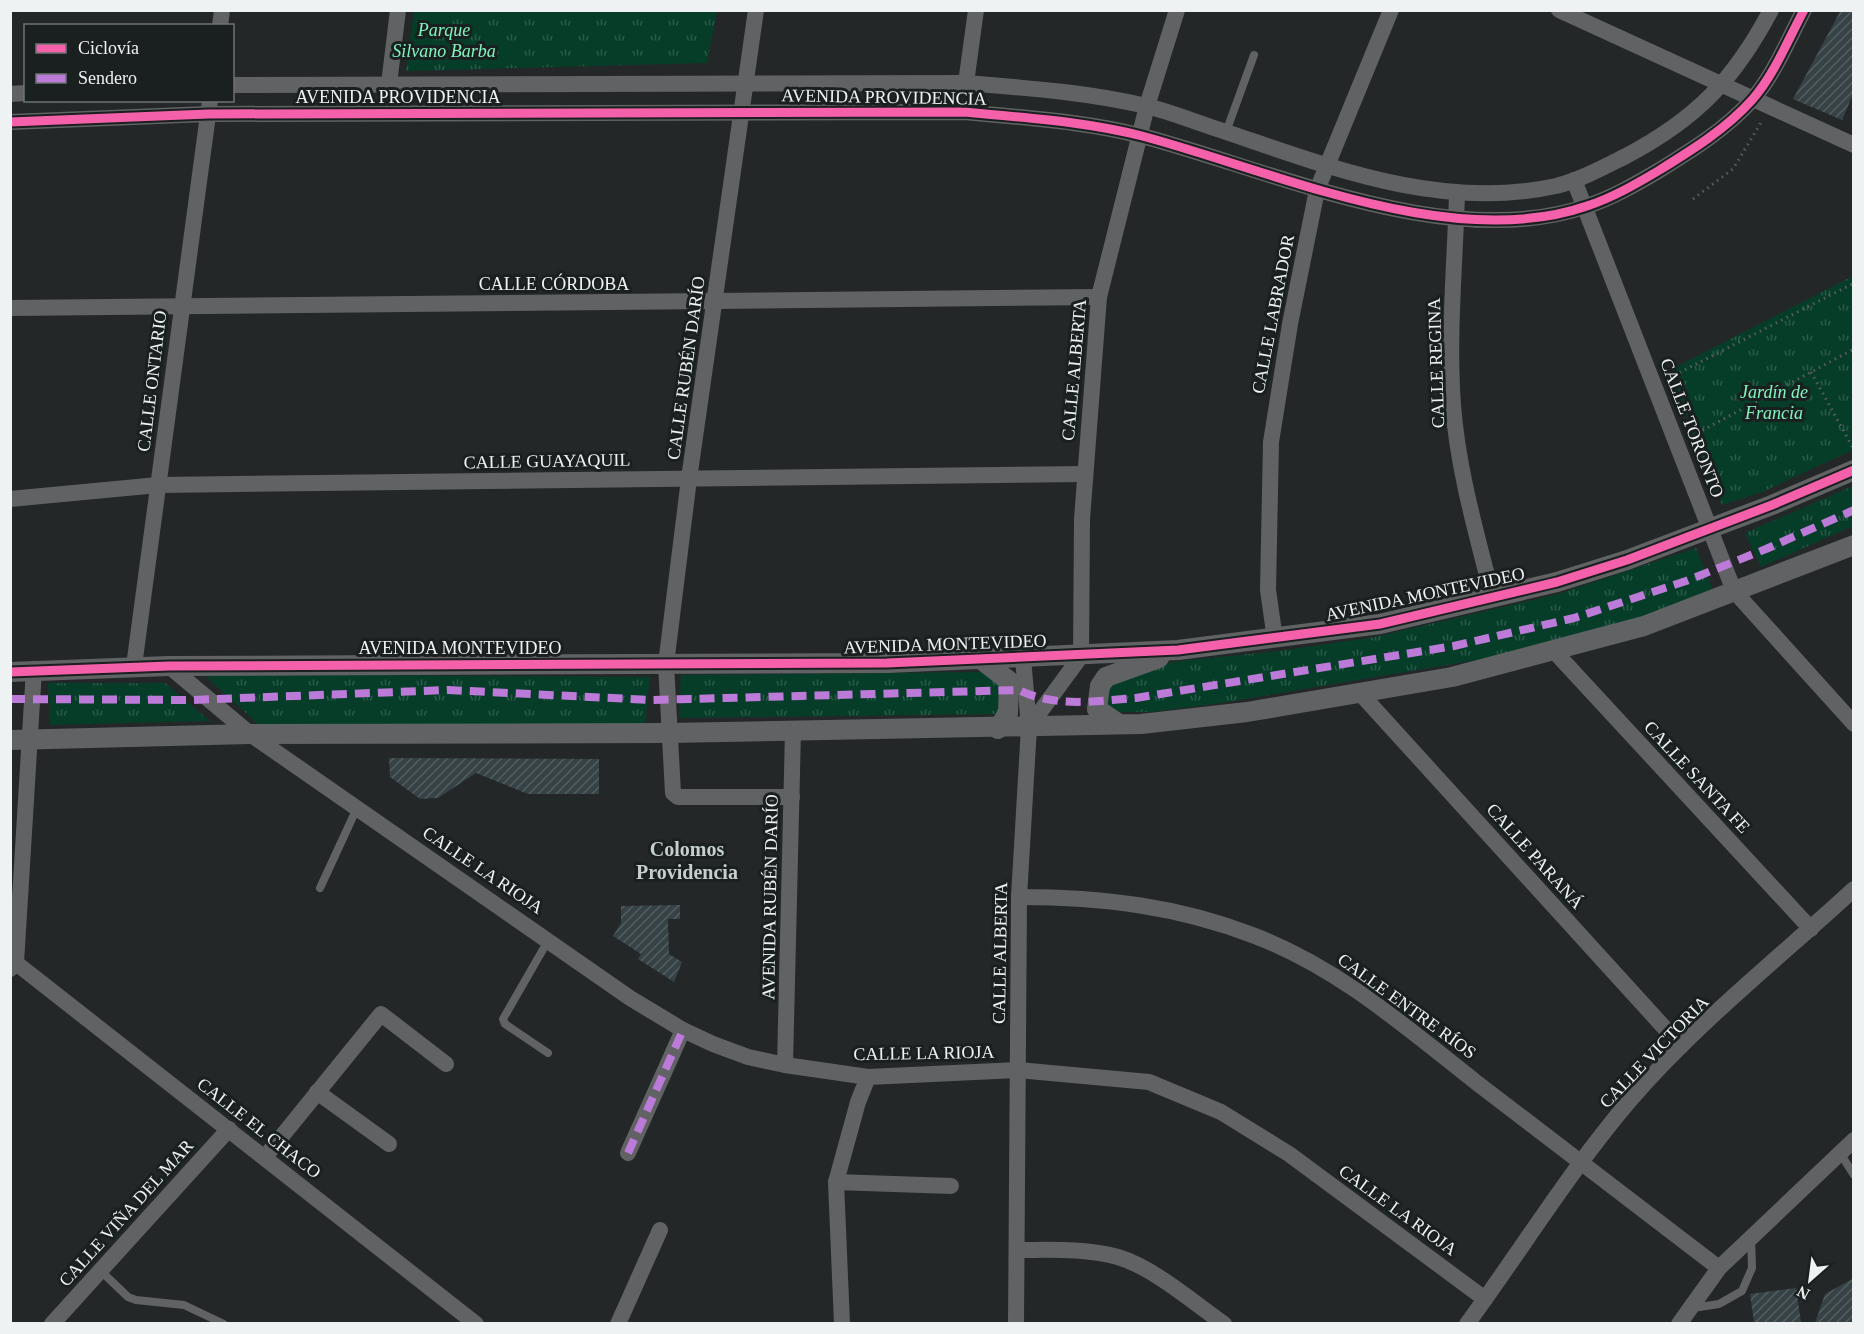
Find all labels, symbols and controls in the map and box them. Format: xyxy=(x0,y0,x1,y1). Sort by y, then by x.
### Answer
park label: Parque Silvano Barba xyxy=(392,20,496,61)
legend xyxy=(24,24,234,102)
text: Ciclovía xyxy=(78,38,139,58)
text: Sendero xyxy=(78,68,137,88)
street label: AVENIDA PROVIDENCIA xyxy=(781,85,987,109)
street label: AVENIDA PROVIDENCIA xyxy=(295,87,501,107)
street label: CALLE LABRADOR xyxy=(1248,233,1298,395)
street label: CALLE CÓRDOBA xyxy=(479,273,629,294)
street label: CALLE RUBÉN DARÍO xyxy=(662,275,709,461)
street label: CALLE REGINA xyxy=(1424,297,1448,429)
street label: CALLE ALBERTA xyxy=(1058,298,1090,442)
street label: CALLE ONTARIO xyxy=(133,309,171,453)
street label: CALLE TORONTO xyxy=(1656,356,1728,500)
park label: Jardín de Francia xyxy=(1740,382,1808,423)
street label: CALLE GUAYAQUIL xyxy=(463,450,631,472)
street label: AVENIDA MONTEVIDEO xyxy=(1324,563,1526,625)
street label: AVENIDA MONTEVIDEO xyxy=(843,630,1047,658)
street label: AVENIDA MONTEVIDEO xyxy=(358,638,562,658)
street label: CALLE SANTA FE xyxy=(1640,717,1754,837)
street label: AVENIDA RUBÉN DARÍO xyxy=(757,794,782,1000)
street label: CALLE PARANÁ xyxy=(1482,799,1588,913)
street label: CALLE LA RIOJA xyxy=(419,822,547,918)
district label: Colomos Providencia xyxy=(636,838,738,883)
street label: CALLE ALBERTA xyxy=(989,882,1011,1024)
street label: CALLE ENTRE RÍOS xyxy=(1334,948,1481,1063)
street label: CALLE VICTORIA xyxy=(1595,992,1713,1112)
street label: CALLE LA RIOJA xyxy=(853,1042,995,1064)
street label: CALLE EL CHACO xyxy=(193,1074,325,1182)
street label: CALLE VIÑA DEL MAR xyxy=(54,1135,197,1290)
street label: CALLE LA RIOJA xyxy=(1335,1160,1461,1260)
north arrow xyxy=(1780,1250,1840,1310)
text: N xyxy=(1794,1282,1812,1303)

